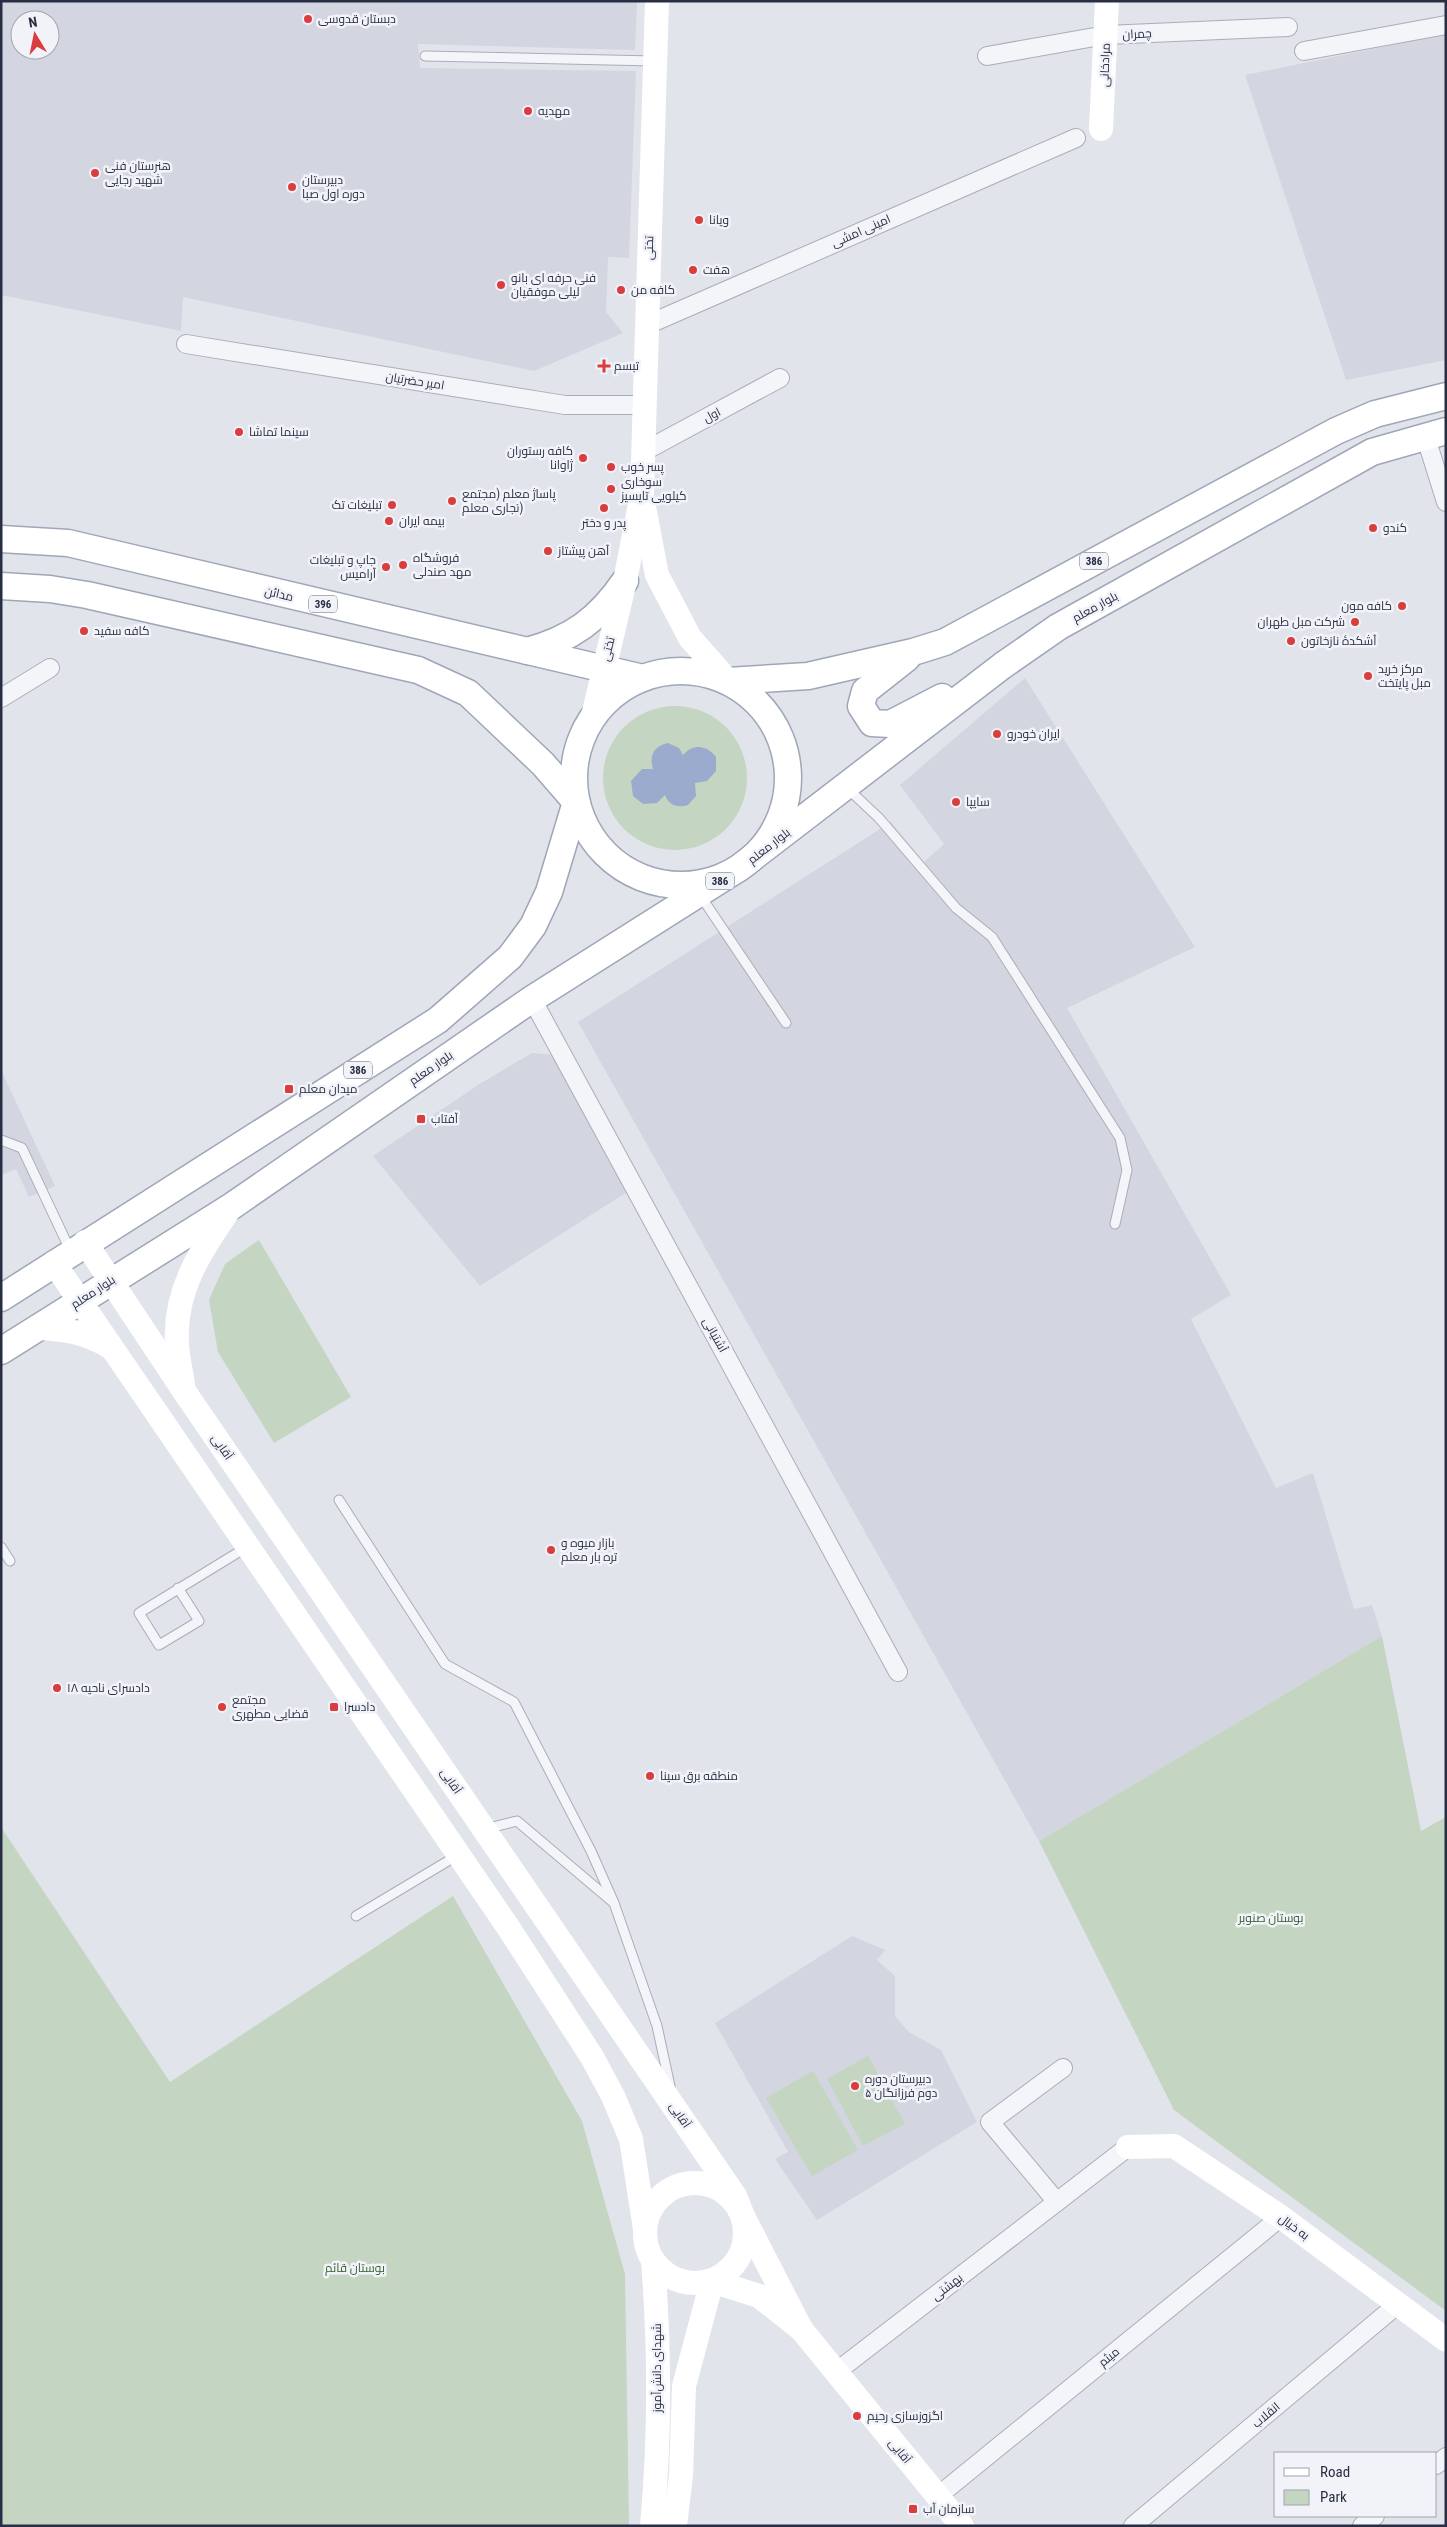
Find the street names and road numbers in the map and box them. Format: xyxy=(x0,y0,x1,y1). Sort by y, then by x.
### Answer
street label: چمران xyxy=(1122,26,1152,44)
street label: مرادخانی xyxy=(1097,43,1113,87)
street label: امینی امشی xyxy=(829,212,893,250)
street label: تختی xyxy=(642,235,656,260)
street label: امیر حضرتیان xyxy=(385,369,445,393)
street label: اول xyxy=(701,405,723,425)
road number: 386 xyxy=(1080,552,1108,570)
street label: مدائن xyxy=(263,584,295,604)
street label: بلوار معلم xyxy=(1070,589,1121,626)
road number: 396 xyxy=(309,596,337,612)
street label: تختی xyxy=(598,635,618,663)
street label: بلوار معلم xyxy=(745,825,794,868)
road number: 386 xyxy=(706,872,734,889)
street label: بلوار معلم xyxy=(407,1048,456,1089)
road number: 386 xyxy=(344,1062,372,1078)
street label: بلوار معلم xyxy=(68,1273,118,1312)
street label: آشتیانی xyxy=(700,1315,731,1355)
street label: آقایی xyxy=(208,1432,236,1463)
street label: آقایی xyxy=(437,1766,465,1797)
street label: آقایی xyxy=(666,2100,694,2131)
street label: به خیال xyxy=(1276,2211,1312,2243)
street label: بهشتی xyxy=(929,2271,965,2303)
street label: شهدای دانش‌آموز xyxy=(650,2323,664,2414)
street label: میثم xyxy=(1096,2344,1123,2370)
street label: انقلاب xyxy=(1249,2399,1283,2431)
street label: آقایی xyxy=(886,2436,915,2467)

